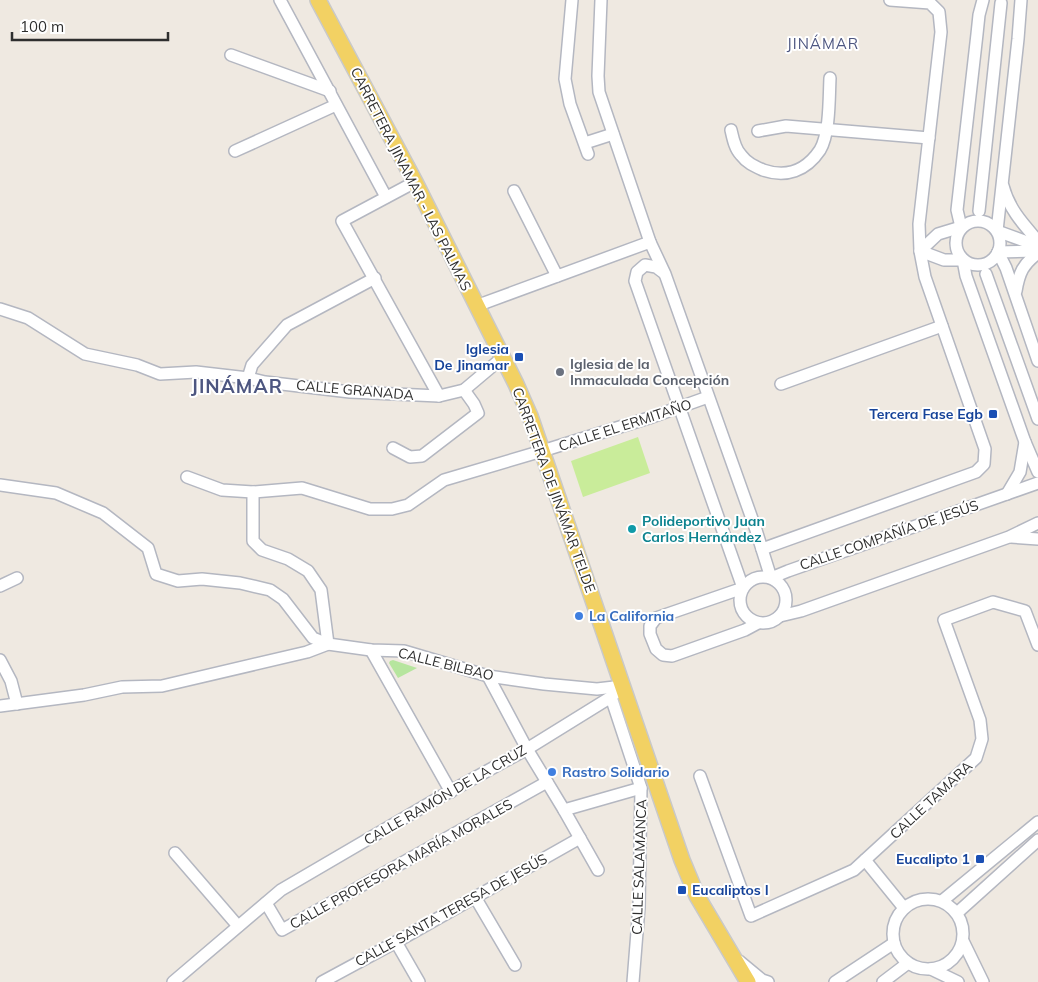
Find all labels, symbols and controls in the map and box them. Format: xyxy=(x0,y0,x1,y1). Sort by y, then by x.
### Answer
scale bar xyxy=(12,10,169,42)
text: 100 m xyxy=(20,17,64,36)
district label: JINÁMAR xyxy=(787,34,859,53)
street label: CARRETERA JINAMAR - LAS PALMAS xyxy=(347,64,476,294)
place label: Iglesia De Jinamar xyxy=(434,340,509,374)
marker: Iglesia De Jinamar xyxy=(513,351,525,363)
place label: Iglesia de la Inmaculada Concepción xyxy=(570,355,729,389)
marker: Iglesia de la Inmaculada Concepción xyxy=(554,366,566,378)
district label: JINÁMAR xyxy=(191,374,283,398)
street label: CALLE GRANADA xyxy=(295,376,415,404)
street label: CARRETERA DE JINÁMAR TELDE xyxy=(508,385,600,595)
street label: CALLE EL ERMITAÑO xyxy=(556,395,694,455)
place label: Tercera Fase Egb xyxy=(869,405,983,423)
marker: Tercera Fase Egb xyxy=(987,408,999,420)
street label: CALLE COMPAÑÍA DE JESÚS xyxy=(797,496,981,574)
place label: Polideportivo Juan Carlos Hernández xyxy=(642,512,765,546)
marker: Polideportivo Juan Carlos Hernández xyxy=(626,523,638,535)
place label: La California xyxy=(589,607,674,625)
marker: La California xyxy=(573,610,585,622)
street label: CALLE BILBAO xyxy=(396,643,496,685)
street label: CALLE RAMÓN DE LA CRUZ xyxy=(360,741,530,849)
street label: CALLE TAMARA xyxy=(886,757,977,843)
place label: Rastro Solidario xyxy=(562,763,670,781)
marker: Rastro Solidario xyxy=(546,766,558,778)
street label: CALLE PROFESORA MARÍA MORALES xyxy=(286,795,516,933)
street label: CALLE SALAMANCA xyxy=(628,798,650,935)
street label: CALLE SANTA TERESA DE JESÚS xyxy=(352,849,551,971)
place label: Eucalipto 1 xyxy=(896,850,970,868)
marker: Eucalipto 1 xyxy=(974,853,986,865)
place label: Eucaliptos I xyxy=(692,881,769,899)
marker: Eucaliptos I xyxy=(676,884,688,896)

